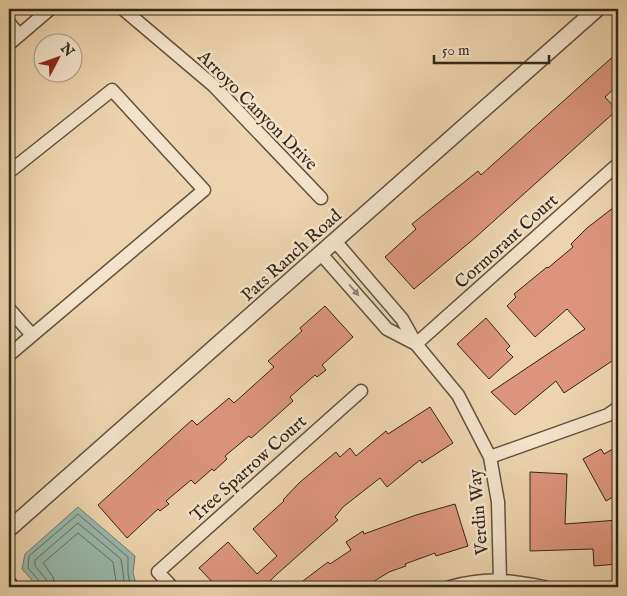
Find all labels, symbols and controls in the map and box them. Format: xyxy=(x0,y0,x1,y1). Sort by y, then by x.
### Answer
north arrow xyxy=(32,32,82,82)
scale bar xyxy=(434,32,550,64)
text: N xyxy=(56,39,78,61)
text: 50 m xyxy=(442,41,470,60)
street label: Arroyo Canyon Drive xyxy=(191,45,322,176)
street label: Cormorant Court xyxy=(451,190,563,295)
street label: Pats Ranch Road xyxy=(237,205,347,307)
one-way arrow xyxy=(348,284,359,297)
street label: Tree Sparrow Court xyxy=(186,411,312,527)
street label: Verdin Way xyxy=(464,468,495,557)

